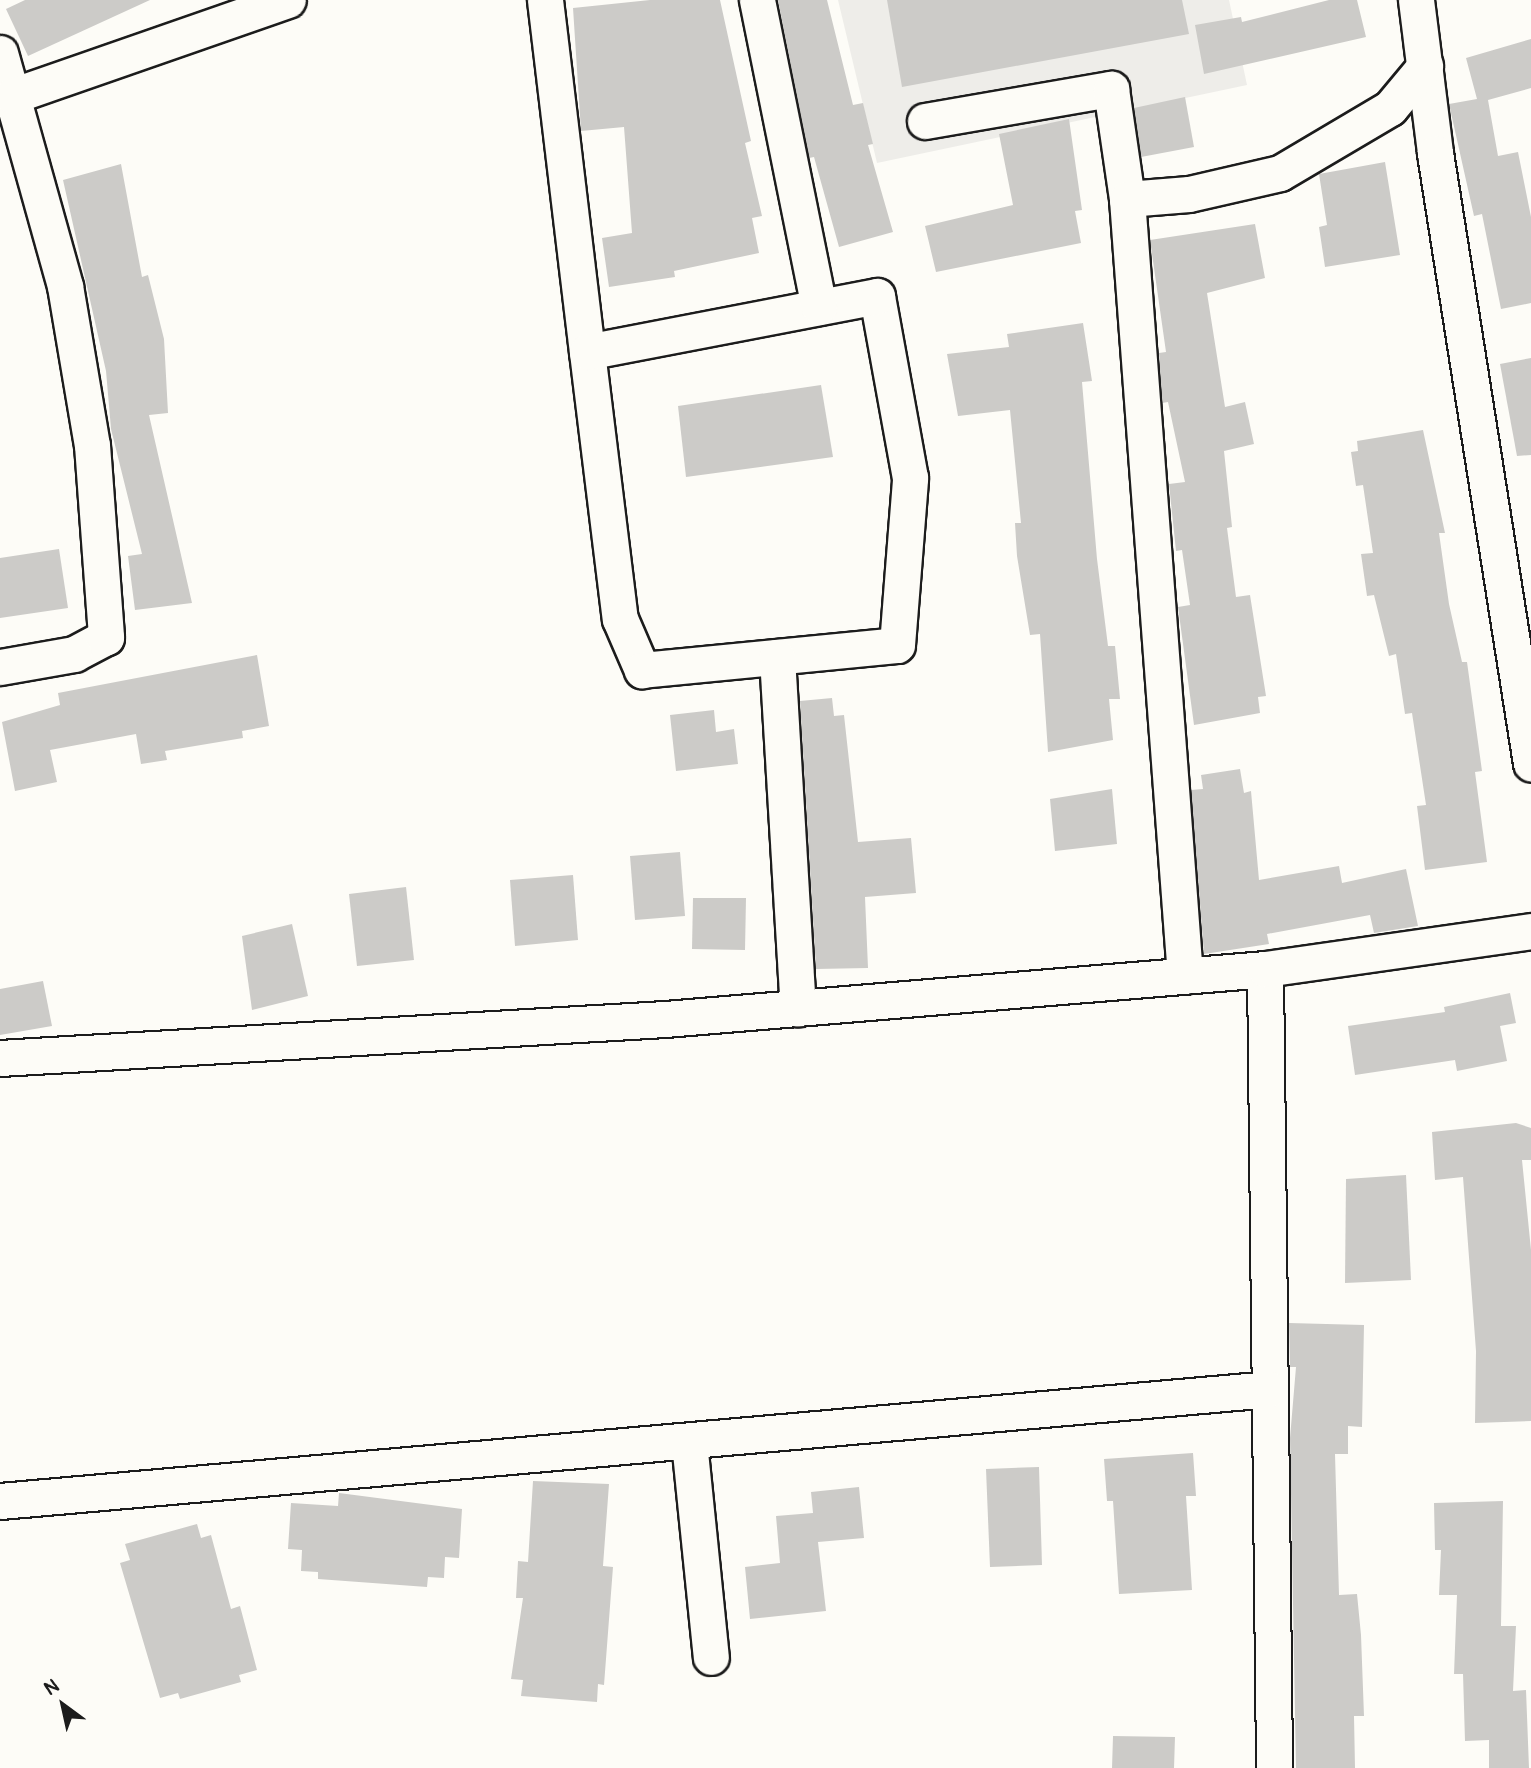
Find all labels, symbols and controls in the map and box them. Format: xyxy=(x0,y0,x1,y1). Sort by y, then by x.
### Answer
north arrow xyxy=(28,1670,98,1740)
text: N xyxy=(40,1674,63,1701)

